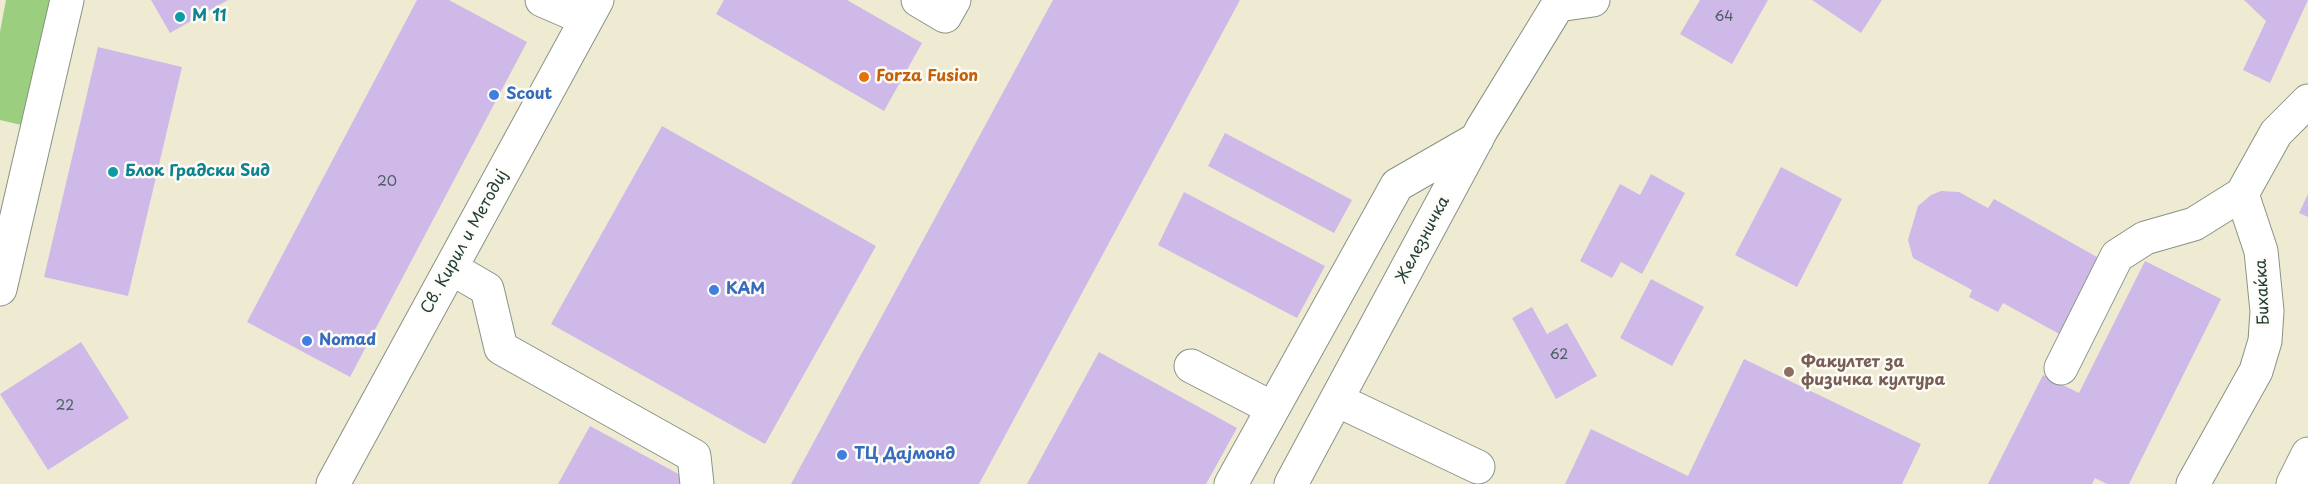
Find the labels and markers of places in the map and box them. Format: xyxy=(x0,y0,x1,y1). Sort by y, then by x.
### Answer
place label: M 11 xyxy=(192,7,227,27)
marker: M 11 xyxy=(173,10,187,24)
place label: Forza Fusion xyxy=(876,67,978,87)
marker: Forza Fusion xyxy=(857,70,871,84)
place label: Scout xyxy=(506,85,552,105)
marker: Scout xyxy=(487,88,501,102)
place label: Блок Градски Sид xyxy=(125,162,270,182)
marker: Блок Градски Sид xyxy=(106,165,120,179)
place label: KAM xyxy=(726,280,765,300)
marker: KAM xyxy=(707,283,721,297)
place label: Nomad xyxy=(319,331,376,351)
marker: Nomad xyxy=(300,334,314,348)
place label: Факултет за физичка култура xyxy=(1801,353,1945,391)
marker: Факултет за физичка култура xyxy=(1782,365,1796,379)
place label: ТЦ Дајмонд xyxy=(854,445,955,465)
marker: ТЦ Дајмонд xyxy=(835,448,849,462)

